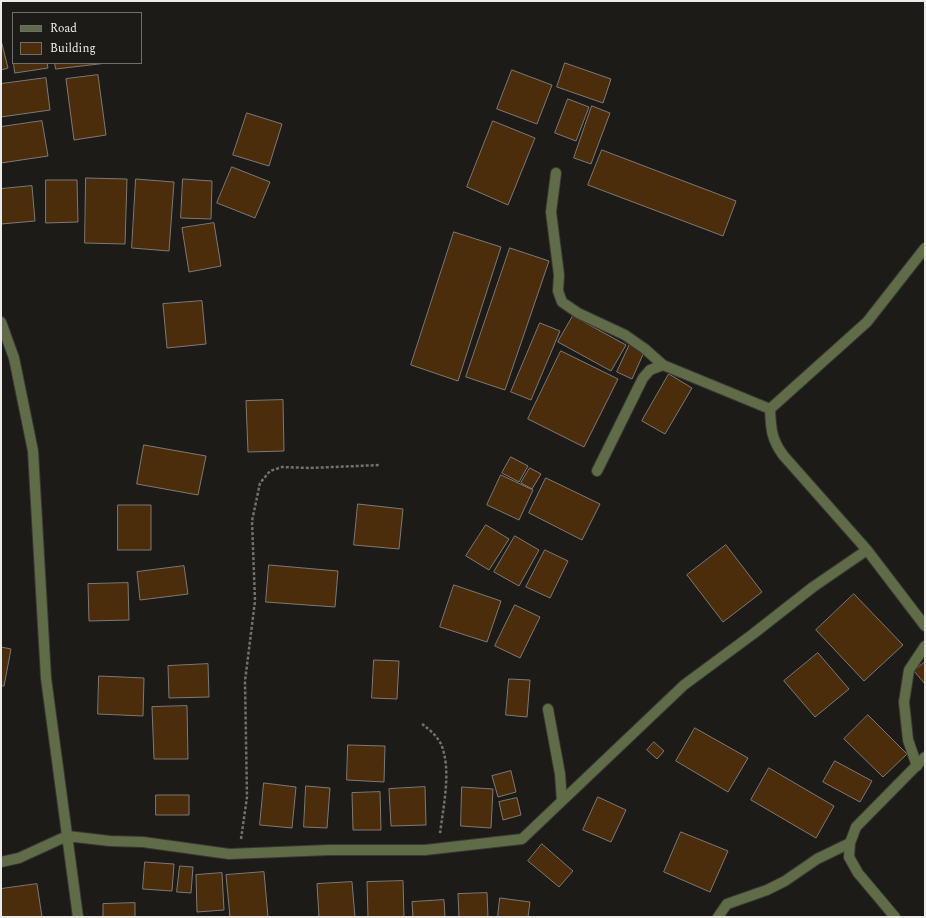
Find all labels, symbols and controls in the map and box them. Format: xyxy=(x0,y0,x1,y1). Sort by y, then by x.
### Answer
legend xyxy=(12,12,142,64)
text: Road xyxy=(50,19,77,38)
text: Building xyxy=(50,39,96,58)

